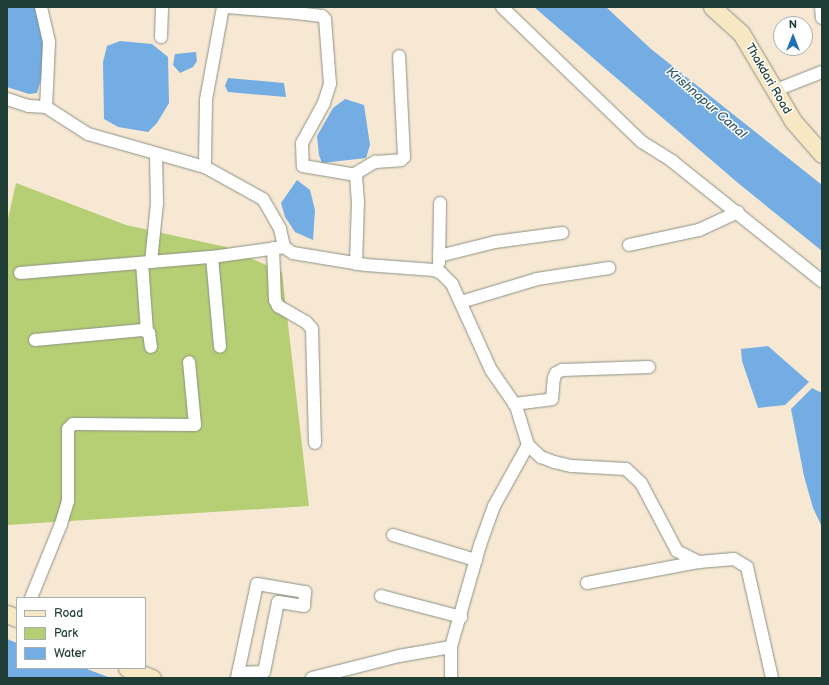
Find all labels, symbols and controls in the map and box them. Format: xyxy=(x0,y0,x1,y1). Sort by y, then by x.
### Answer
north arrow xyxy=(773,16,813,56)
text: N xyxy=(789,18,797,31)
street label: Thakdari Road xyxy=(742,41,794,117)
water label: Krishnapur Canal xyxy=(663,64,749,142)
legend xyxy=(16,597,146,669)
text: Road xyxy=(54,606,83,621)
text: Park xyxy=(54,626,78,641)
text: Water xyxy=(54,646,86,661)

